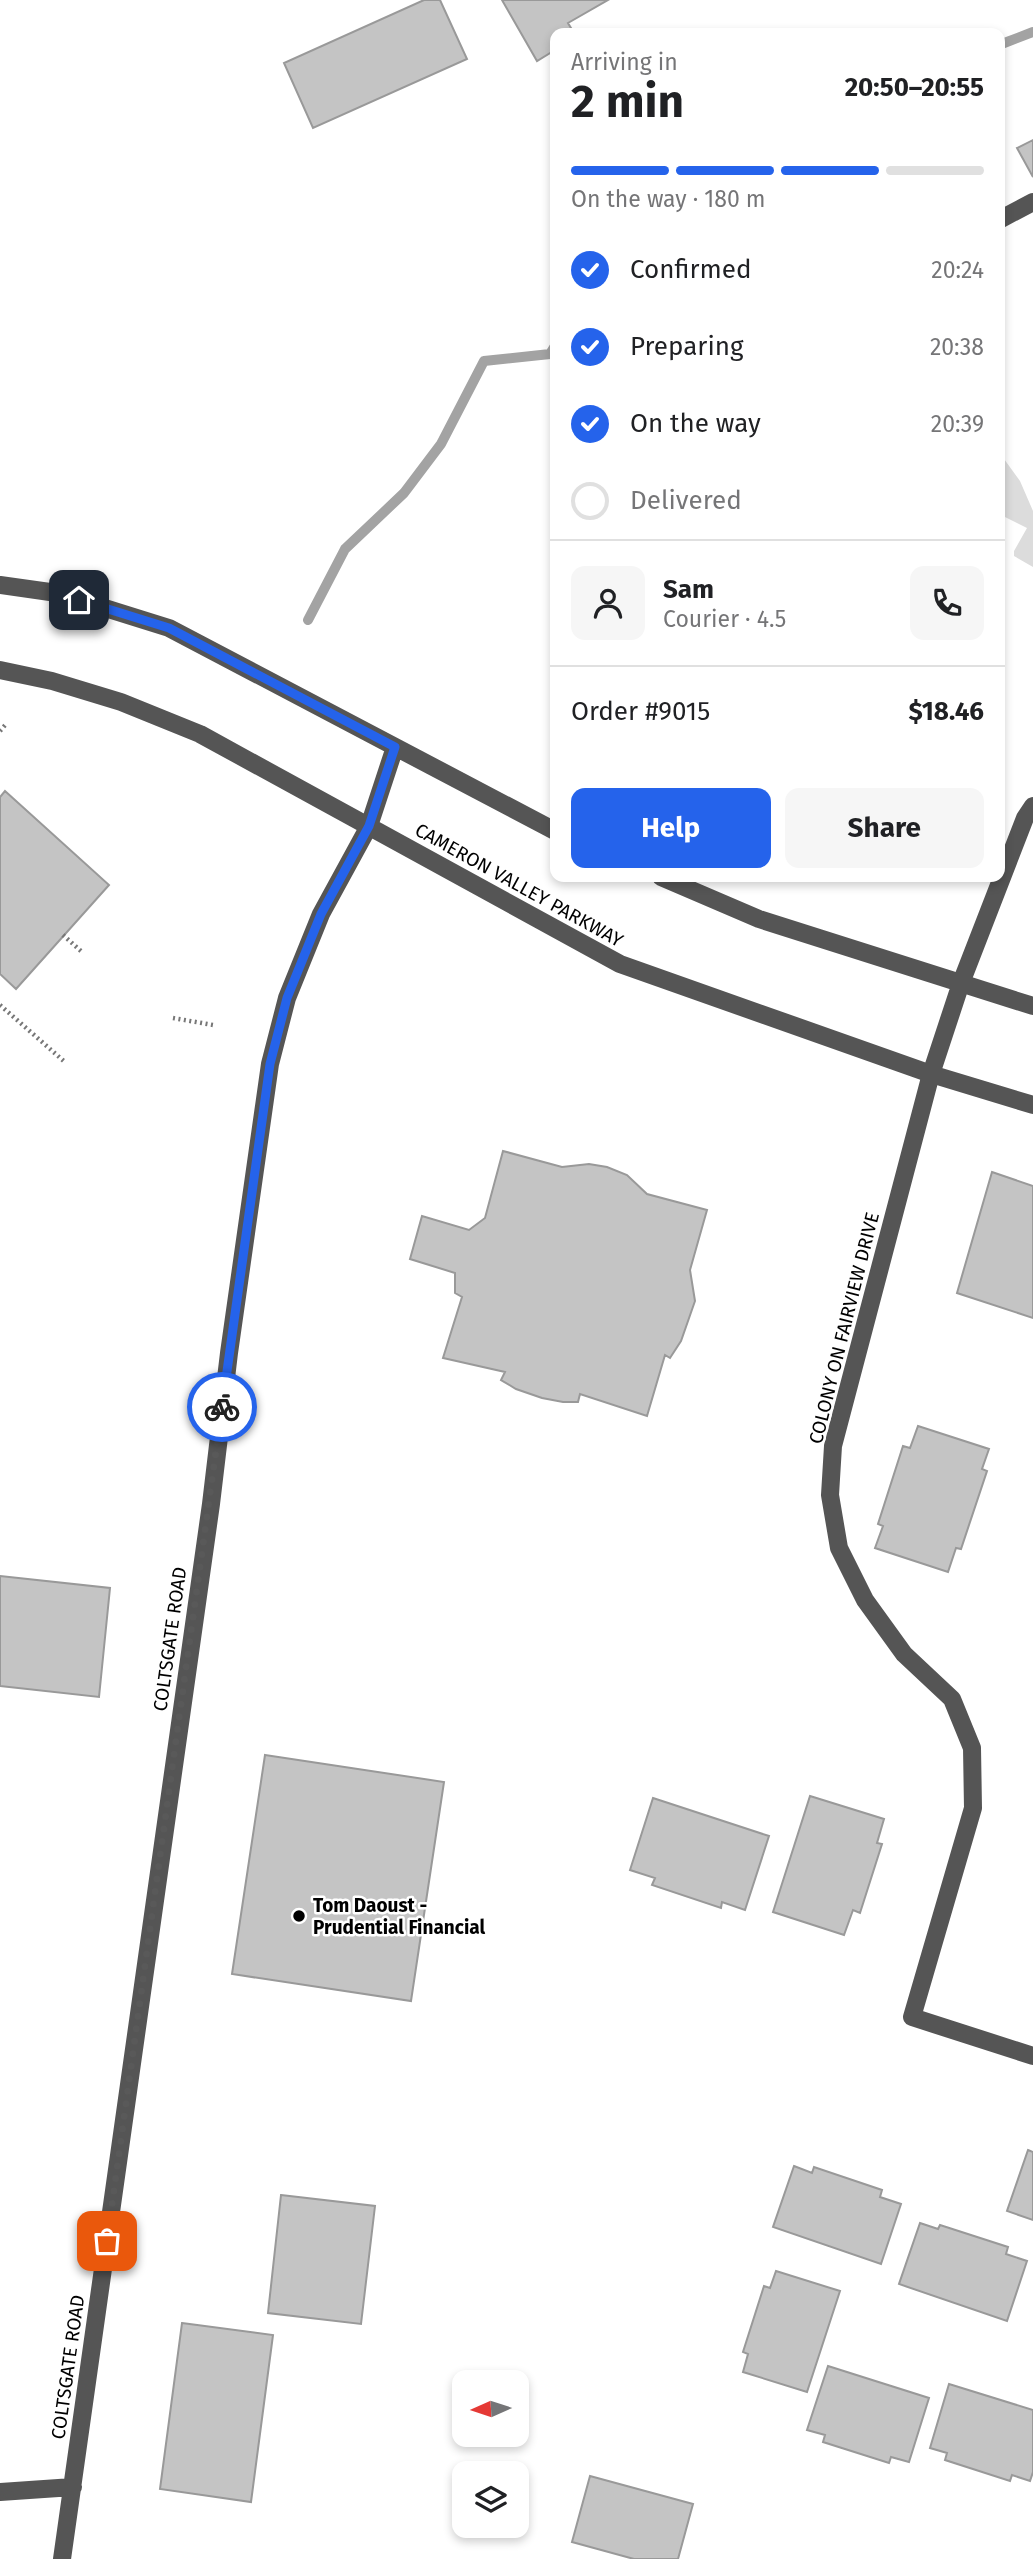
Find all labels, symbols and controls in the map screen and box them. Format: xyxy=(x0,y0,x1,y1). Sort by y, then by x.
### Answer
text: Arriving in xyxy=(571,48,678,76)
text: 20:50–20:55 xyxy=(845,72,984,103)
text: 2 min xyxy=(571,74,684,129)
text: On the way · 180 m xyxy=(571,185,766,213)
icon: check xyxy=(571,251,609,289)
text: Confirmed xyxy=(630,254,751,285)
text: 20:24 xyxy=(931,256,984,284)
icon: check xyxy=(571,328,609,366)
text: Preparing xyxy=(630,331,743,362)
text: 20:38 xyxy=(930,333,984,361)
icon: check xyxy=(571,405,609,443)
text: On the way xyxy=(630,408,761,439)
text: 20:39 xyxy=(931,410,984,438)
text: Delivered xyxy=(630,485,742,516)
button: person xyxy=(571,566,645,640)
button: phone xyxy=(910,566,984,640)
pin xyxy=(49,570,109,630)
text: Sam xyxy=(663,574,714,605)
icon: home xyxy=(60,581,98,619)
text: Courier · 4.5 xyxy=(663,605,786,633)
text: Order #9015 xyxy=(571,696,710,727)
text: $18.46 xyxy=(908,696,984,727)
button: Help xyxy=(571,788,771,868)
button: Share xyxy=(785,788,984,868)
street label: CAMERON VALLEY PARKWAY xyxy=(411,818,627,952)
street label: COLONY ON FAIRVIEW DRIVE xyxy=(804,1210,884,1446)
courier xyxy=(187,1372,257,1442)
icon: bike xyxy=(203,1388,241,1426)
street label: COLTSGATE ROAD xyxy=(148,1565,192,1713)
place label: Tom Daoust - Prudential Financial xyxy=(313,1894,485,1939)
marker: Tom Daoust - Prudential Financial xyxy=(291,1908,307,1924)
pin xyxy=(77,2211,137,2271)
icon: bag xyxy=(88,2222,126,2260)
street label: COLTSGATE ROAD xyxy=(46,2293,90,2441)
north arrow xyxy=(452,2370,528,2446)
map controls xyxy=(452,2370,529,2538)
button: layers xyxy=(452,2461,529,2538)

